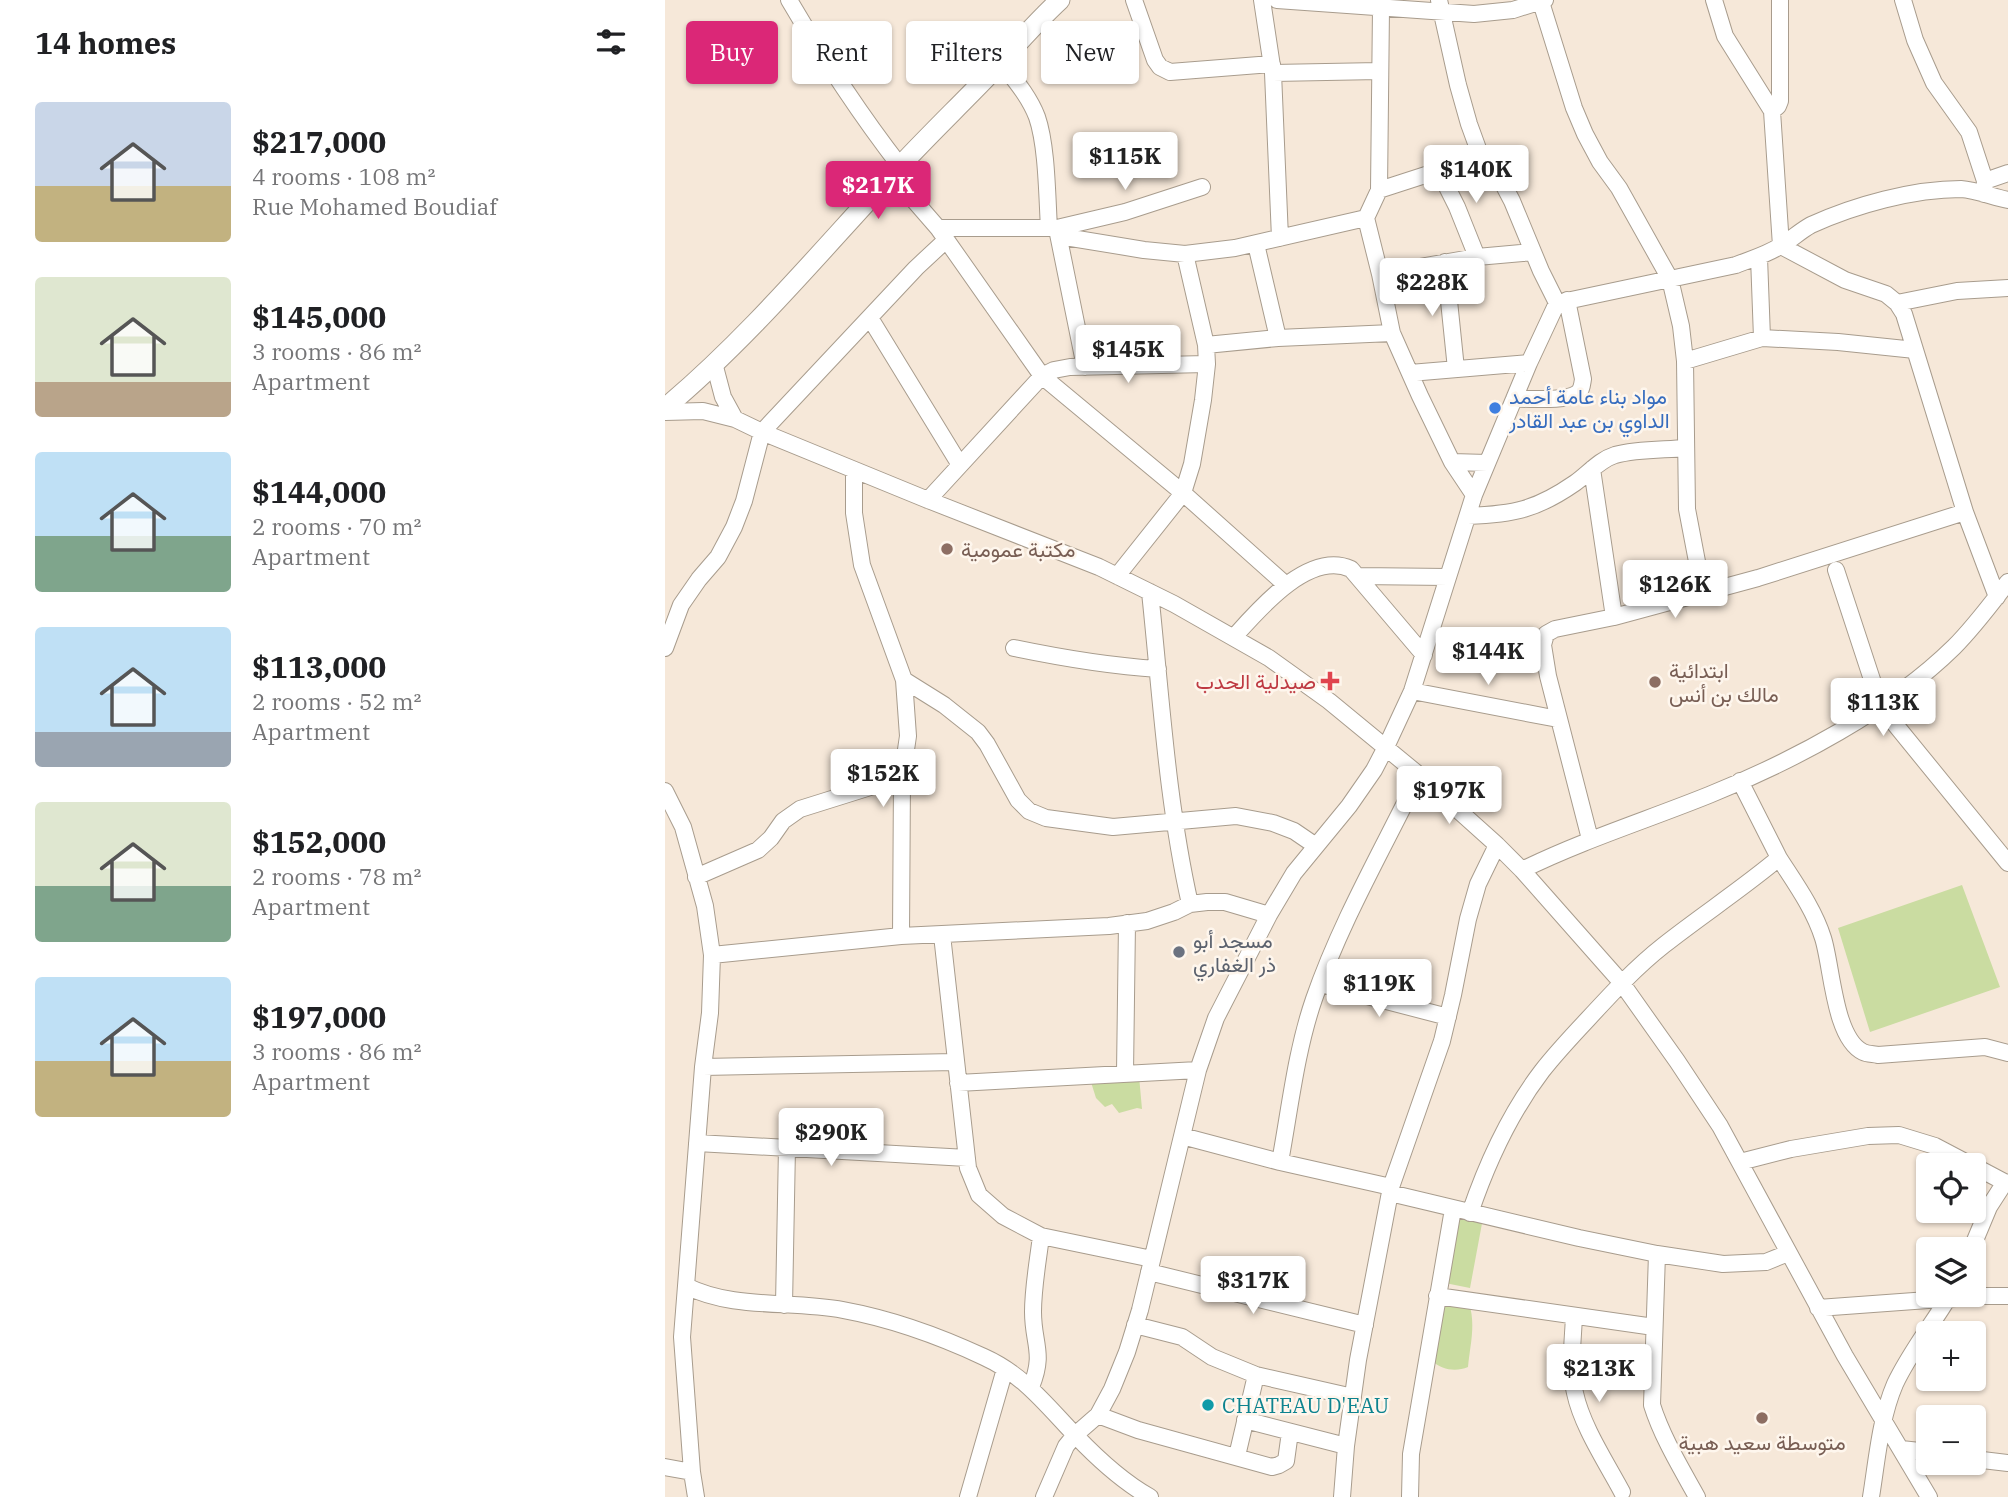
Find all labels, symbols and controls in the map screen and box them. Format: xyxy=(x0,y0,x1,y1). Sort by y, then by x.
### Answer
chip: Buy xyxy=(686,21,778,84)
chip: Rent xyxy=(792,21,892,84)
chip: Filters xyxy=(906,21,1027,84)
chip: New xyxy=(1041,21,1139,84)
text: 14 homes xyxy=(35,23,176,62)
icon: filters xyxy=(592,23,630,61)
text: $217,000 xyxy=(252,122,386,161)
icon: home xyxy=(91,130,175,214)
pin: $115K xyxy=(1076,132,1174,192)
text: $115K xyxy=(1089,140,1161,170)
pin: $140K xyxy=(1427,146,1525,205)
text: $140K xyxy=(1440,153,1512,183)
text: 4 rooms · 108 m² xyxy=(252,161,435,191)
pin: $217K xyxy=(829,162,927,221)
text: $217K xyxy=(842,169,914,199)
text: Rue Mohamed Boudiaf xyxy=(252,191,497,221)
pin: $228K xyxy=(1383,258,1481,318)
text: $228K xyxy=(1396,266,1468,296)
text: $145,000 xyxy=(252,297,386,336)
icon: home xyxy=(91,305,175,389)
pin: $145K xyxy=(1079,326,1177,385)
text: $145K xyxy=(1092,333,1164,363)
text: 3 rooms · 86 m² xyxy=(252,336,422,366)
text: Apartment xyxy=(252,366,370,396)
place label: مواد بناء عامة أحمد الداوي بن عبد القادر xyxy=(1508,382,1670,438)
marker: مواد بناء عامة أحمد الداوي بن عبد القادر xyxy=(1487,400,1503,416)
text: $144,000 xyxy=(252,472,386,511)
icon: home xyxy=(91,480,175,564)
text: 2 rooms · 70 m² xyxy=(252,511,422,541)
place label: مكتبة عمومية xyxy=(961,535,1076,563)
text: Apartment xyxy=(252,541,370,571)
marker: مكتبة عمومية xyxy=(939,541,955,557)
pin: $126K xyxy=(1626,560,1724,620)
text: $126K xyxy=(1639,568,1711,598)
pin: $144K xyxy=(1439,628,1537,687)
text: $144K xyxy=(1452,635,1524,665)
text: $113,000 xyxy=(252,647,386,686)
icon: home xyxy=(91,655,175,739)
place label: ابتدائية مالك بن أنس xyxy=(1669,656,1779,708)
place label: صيدلية الحدب xyxy=(1195,667,1316,695)
marker: صيدلية الحدب xyxy=(1322,673,1338,689)
marker: ابتدائية مالك بن أنس xyxy=(1647,674,1663,690)
pin: $113K xyxy=(1834,678,1932,738)
text: 2 rooms · 52 m² xyxy=(252,686,422,716)
text: $113K xyxy=(1847,686,1919,716)
text: Apartment xyxy=(252,716,370,746)
pin: $152K xyxy=(834,750,932,809)
text: $152K xyxy=(847,757,919,787)
pin: $197K xyxy=(1400,766,1498,826)
text: $197K xyxy=(1413,774,1485,804)
text: $152,000 xyxy=(252,822,386,861)
icon: home xyxy=(91,830,175,914)
text: 2 rooms · 78 m² xyxy=(252,861,422,891)
text: Apartment xyxy=(252,891,370,921)
place label: مسجد أبو ذر الغفاري xyxy=(1193,926,1276,982)
marker: مسجد أبو ذر الغفاري xyxy=(1171,944,1187,960)
pin: $119K xyxy=(1330,960,1428,1019)
text: $119K xyxy=(1343,967,1415,997)
text: $197,000 xyxy=(252,997,386,1036)
icon: home xyxy=(91,1005,175,1089)
text: 3 rooms · 86 m² xyxy=(252,1036,422,1066)
text: Apartment xyxy=(252,1066,370,1096)
pin: $290K xyxy=(782,1108,880,1168)
text: $290K xyxy=(795,1116,867,1146)
map controls xyxy=(1916,1153,1986,1475)
button: locate xyxy=(1916,1153,1986,1223)
button: layers xyxy=(1916,1237,1986,1307)
pin: $317K xyxy=(1204,1256,1302,1316)
text: $317K xyxy=(1217,1264,1289,1294)
button: + xyxy=(1916,1321,1986,1391)
pin: $213K xyxy=(1550,1344,1648,1404)
text: $213K xyxy=(1563,1352,1635,1382)
place label: CHATEAU D'EAU xyxy=(1222,1391,1389,1419)
marker: CHATEAU D'EAU xyxy=(1200,1397,1216,1413)
button: − xyxy=(1916,1405,1986,1475)
marker: متوسطة سعيد هبية xyxy=(1754,1410,1770,1426)
place label: متوسطة سعيد هبية xyxy=(1678,1428,1846,1456)

